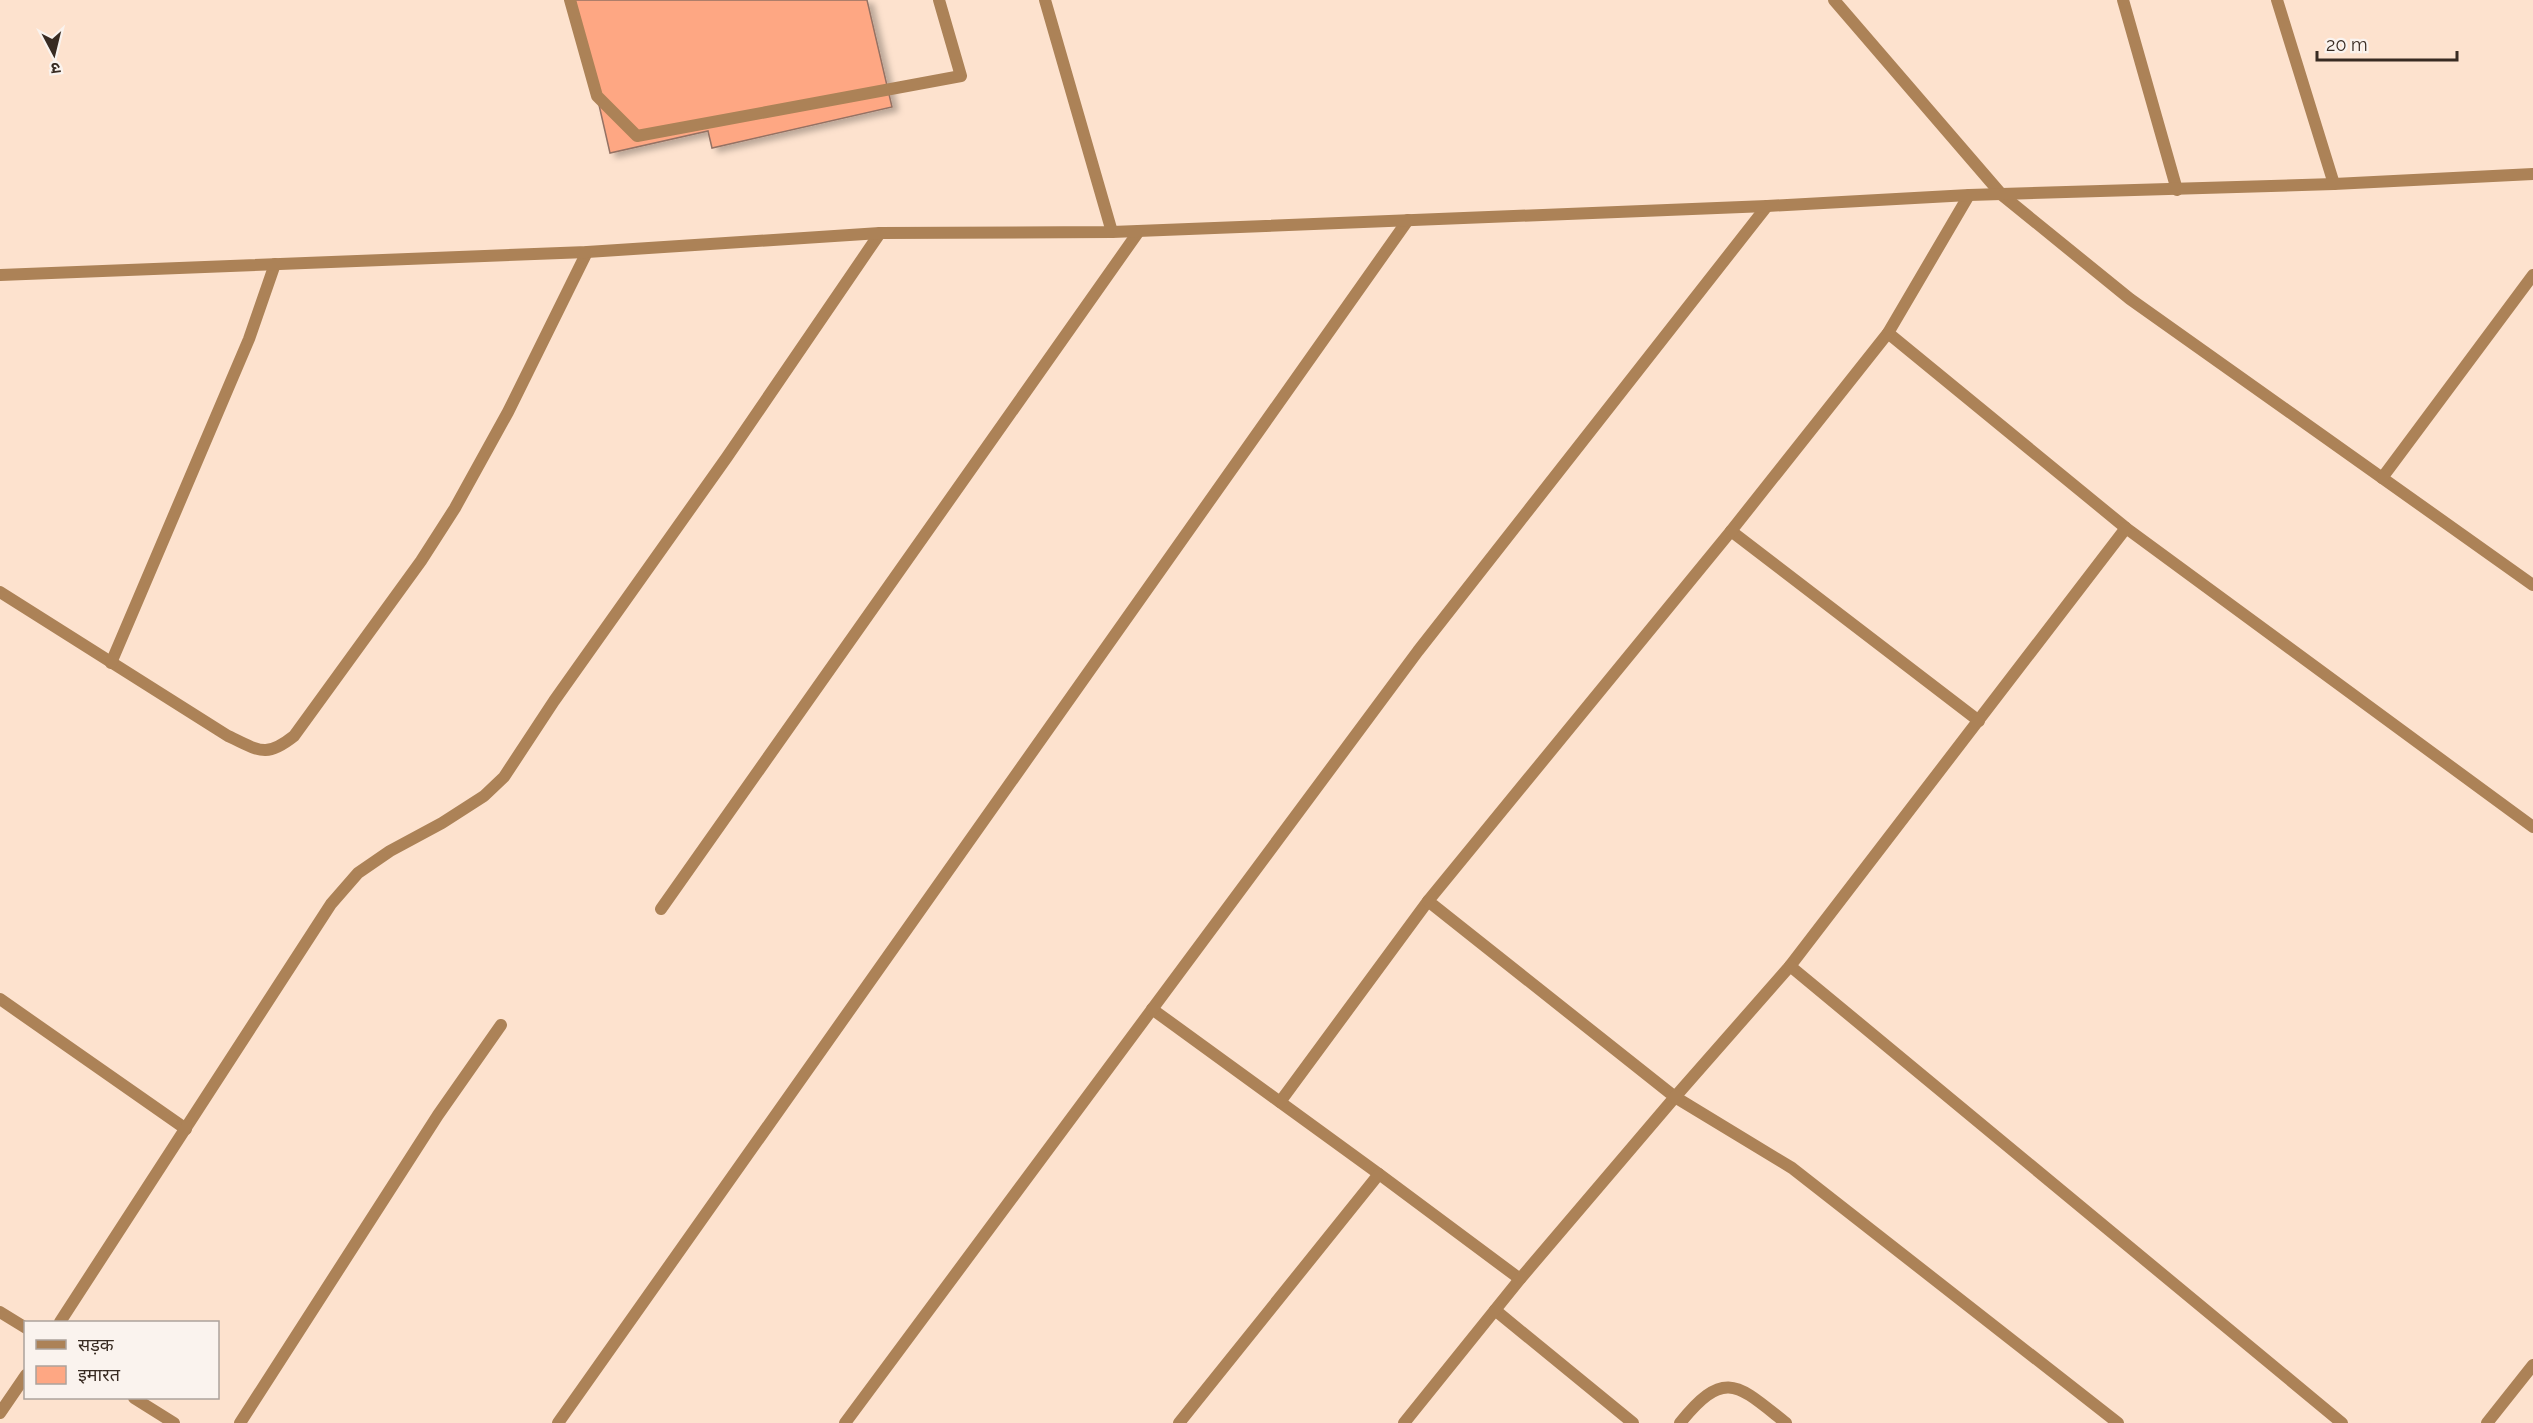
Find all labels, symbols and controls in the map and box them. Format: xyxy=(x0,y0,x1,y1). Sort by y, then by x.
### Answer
north arrow xyxy=(24,24,84,84)
scale bar xyxy=(2317,24,2456,62)
text: 20 m xyxy=(2326,34,2368,55)
text: उ xyxy=(49,58,62,78)
legend xyxy=(24,1321,219,1399)
text: सड़क xyxy=(78,1334,115,1355)
text: इमारत xyxy=(78,1364,121,1385)

